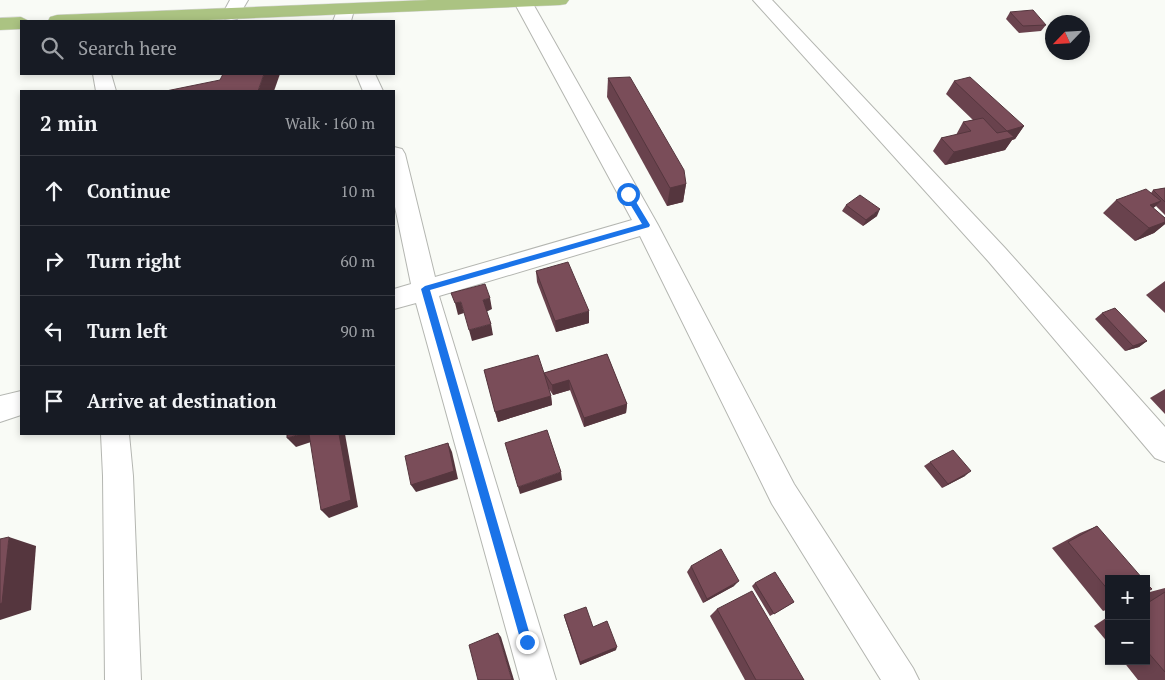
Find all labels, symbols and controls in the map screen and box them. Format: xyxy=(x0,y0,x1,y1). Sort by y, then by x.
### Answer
north arrow xyxy=(1045,15,1090,60)
search box xyxy=(20,20,395,75)
icon: search xyxy=(38,34,66,62)
text: Search here xyxy=(78,35,177,60)
text: 2 min xyxy=(40,109,97,137)
text: Walk · 160 m xyxy=(285,112,375,134)
icon: ahead xyxy=(40,177,68,205)
text: Continue xyxy=(87,178,171,203)
text: 10 m xyxy=(340,180,375,202)
route start xyxy=(617,183,640,206)
icon: right xyxy=(40,247,68,275)
text: Turn right xyxy=(87,248,181,273)
text: 60 m xyxy=(340,250,375,272)
icon: left xyxy=(40,317,68,345)
text: Turn left xyxy=(87,318,168,343)
text: 90 m xyxy=(340,320,375,342)
icon: arrive xyxy=(40,387,68,415)
text: Arrive at destination xyxy=(87,388,276,413)
map controls xyxy=(1105,575,1150,665)
button: + xyxy=(1105,575,1150,620)
button: − xyxy=(1105,620,1150,665)
route end xyxy=(516,631,539,654)

